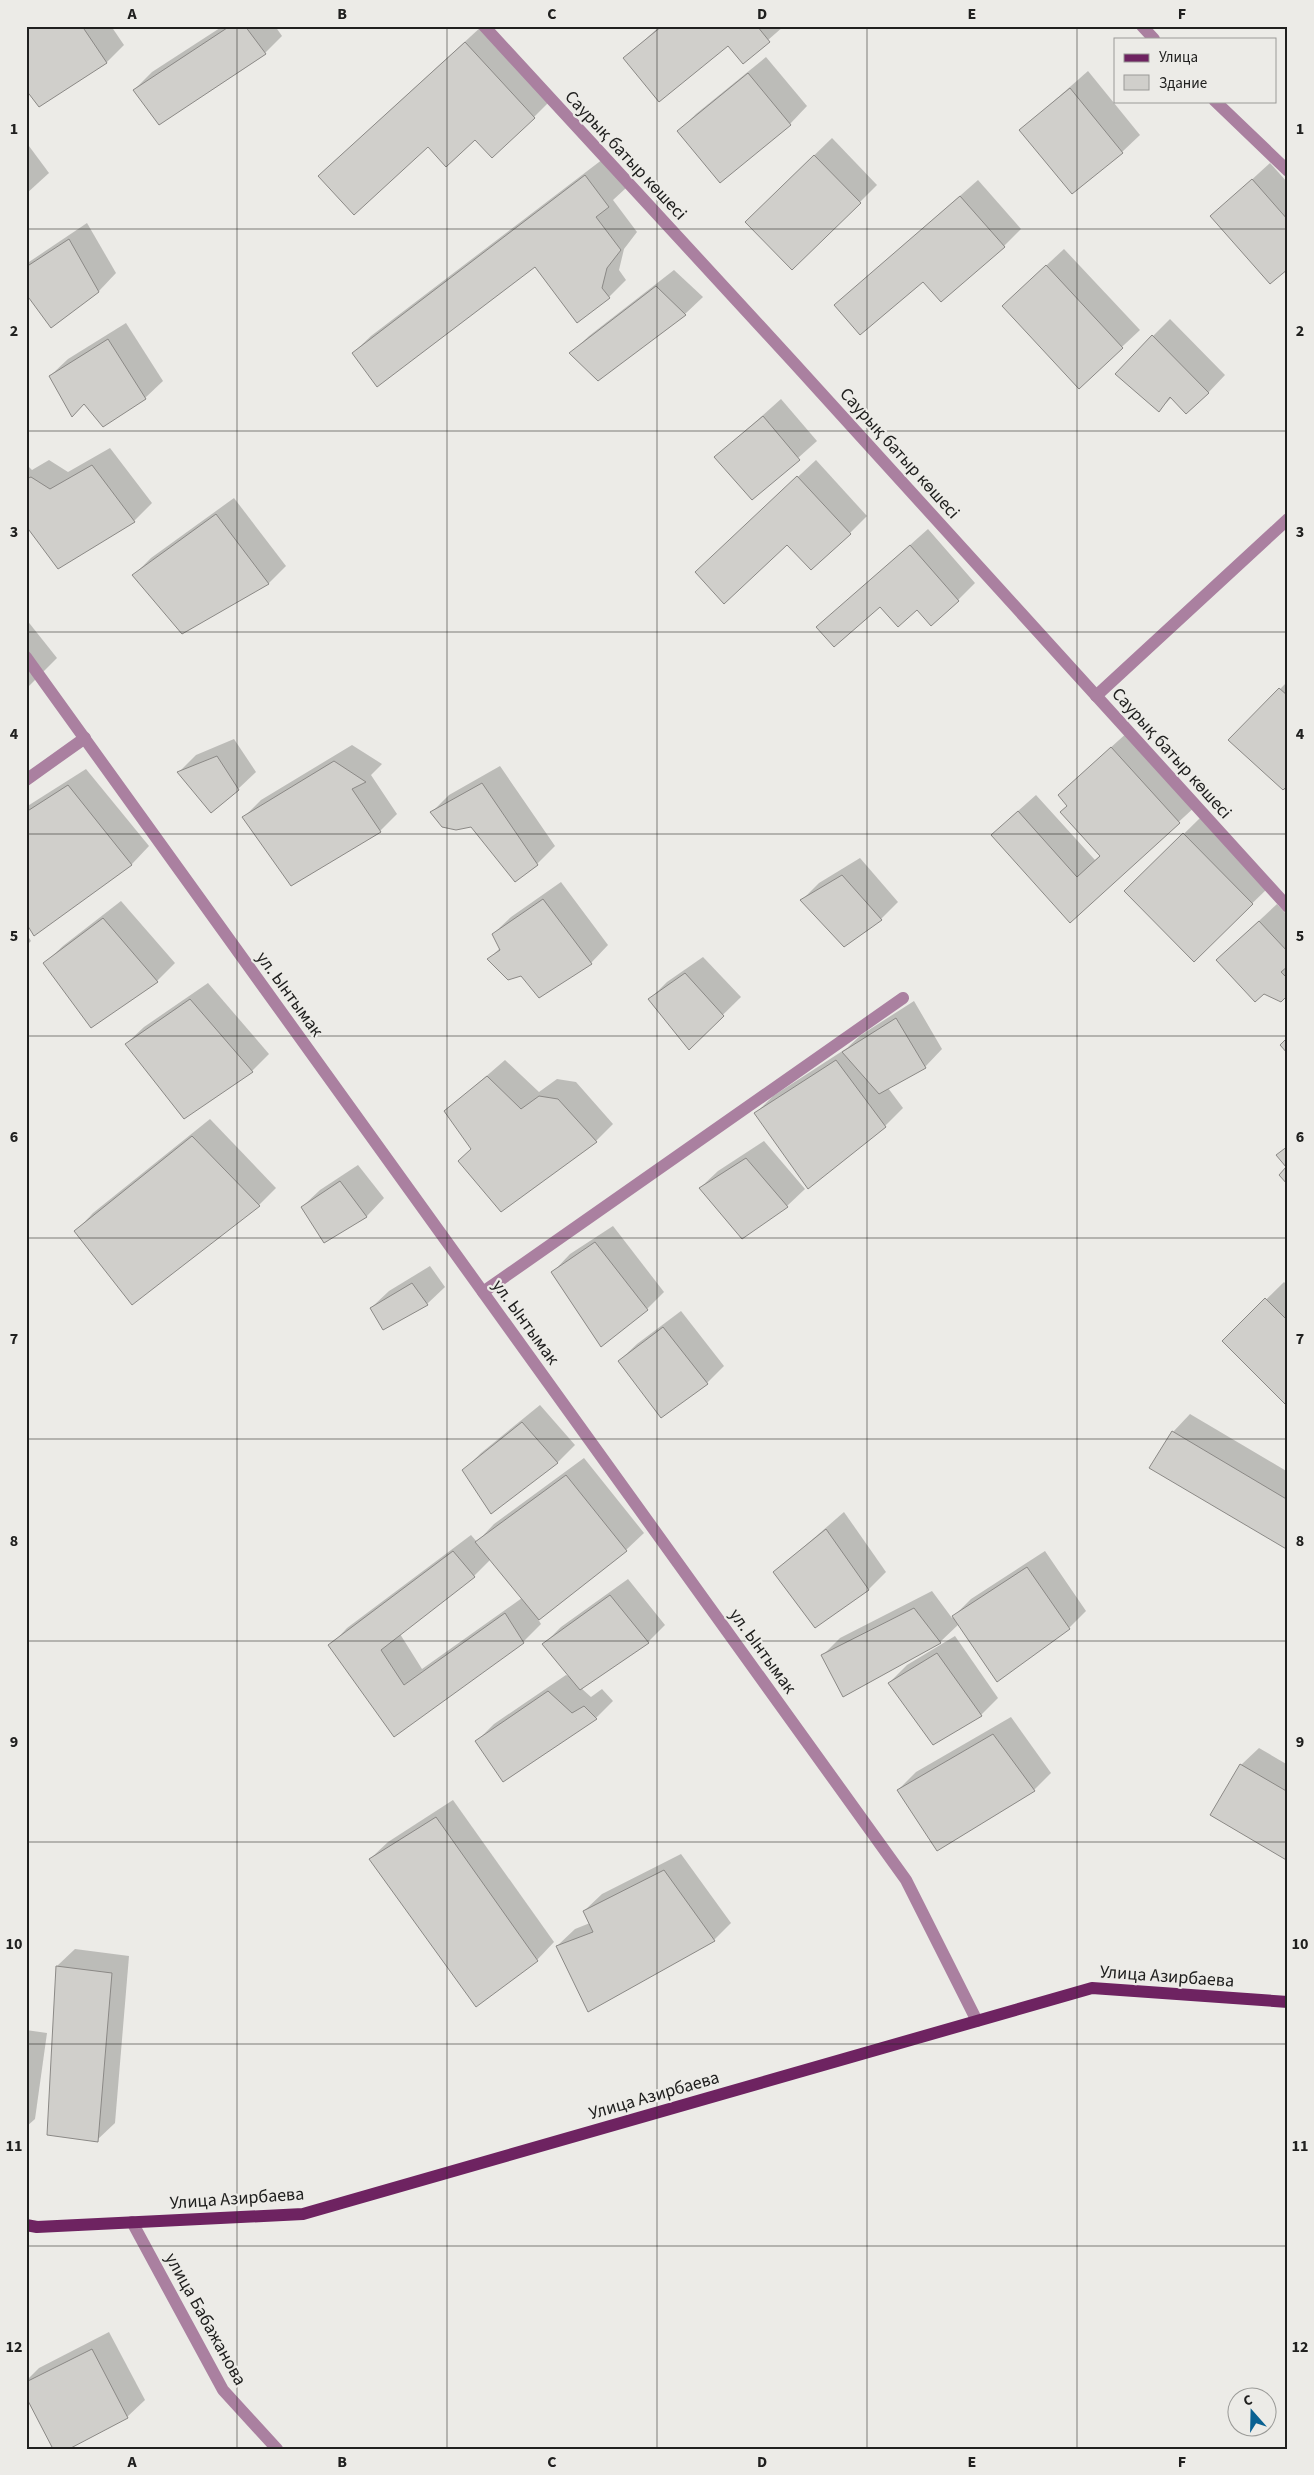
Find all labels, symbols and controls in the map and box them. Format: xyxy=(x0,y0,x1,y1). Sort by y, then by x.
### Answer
text: A xyxy=(126,3,137,25)
text: B xyxy=(337,3,347,25)
text: C xyxy=(547,3,557,25)
text: D xyxy=(757,3,767,25)
text: E xyxy=(968,3,976,25)
text: F xyxy=(1178,3,1186,25)
legend xyxy=(1114,38,1276,102)
text: Улица xyxy=(1159,47,1198,68)
text: Здание xyxy=(1159,73,1207,94)
street label: Саурық батыр көшесі xyxy=(559,85,692,226)
text: 1 xyxy=(10,118,18,140)
text: 1 xyxy=(1296,118,1304,140)
text: 2 xyxy=(10,320,18,342)
text: 2 xyxy=(1296,320,1304,342)
street label: Саурық батыр көшесі xyxy=(834,382,965,524)
text: 3 xyxy=(10,521,18,543)
text: 3 xyxy=(1296,521,1304,543)
street label: Саурық батыр көшесі xyxy=(1106,682,1237,824)
text: 4 xyxy=(10,723,19,745)
text: 4 xyxy=(1296,723,1305,745)
text: 5 xyxy=(10,925,18,947)
text: 5 xyxy=(1296,925,1304,947)
street label: ул. Ынтымак xyxy=(250,946,329,1042)
text: 6 xyxy=(10,1126,18,1148)
text: 6 xyxy=(1296,1126,1304,1148)
street label: ул. Ынтымак xyxy=(486,1274,565,1370)
text: 7 xyxy=(10,1328,18,1350)
text: 7 xyxy=(1296,1328,1304,1350)
text: 8 xyxy=(10,1530,18,1552)
text: 8 xyxy=(1296,1530,1304,1552)
street label: ул. Ынтымак xyxy=(723,1603,802,1699)
text: 9 xyxy=(10,1731,18,1753)
text: 9 xyxy=(1296,1731,1304,1753)
text: 10 xyxy=(6,1933,22,1955)
text: 10 xyxy=(1292,1933,1308,1955)
street label: Улица Азирбаева xyxy=(1099,1959,1235,1994)
street label: Улица Азирбаева xyxy=(586,2065,722,2126)
text: 11 xyxy=(6,2135,22,2157)
text: 11 xyxy=(1292,2135,1308,2157)
street label: Улица Азирбаева xyxy=(169,2181,305,2216)
street label: улица Бабажанова xyxy=(159,2248,252,2390)
text: 12 xyxy=(6,2336,22,2358)
text: 12 xyxy=(1292,2336,1308,2358)
north arrow xyxy=(1226,2388,1276,2438)
text: С xyxy=(1241,2390,1255,2412)
text: A xyxy=(126,2451,137,2473)
text: B xyxy=(337,2451,347,2473)
text: C xyxy=(547,2451,557,2473)
text: D xyxy=(757,2451,767,2473)
text: E xyxy=(968,2451,976,2473)
text: F xyxy=(1178,2451,1186,2473)

